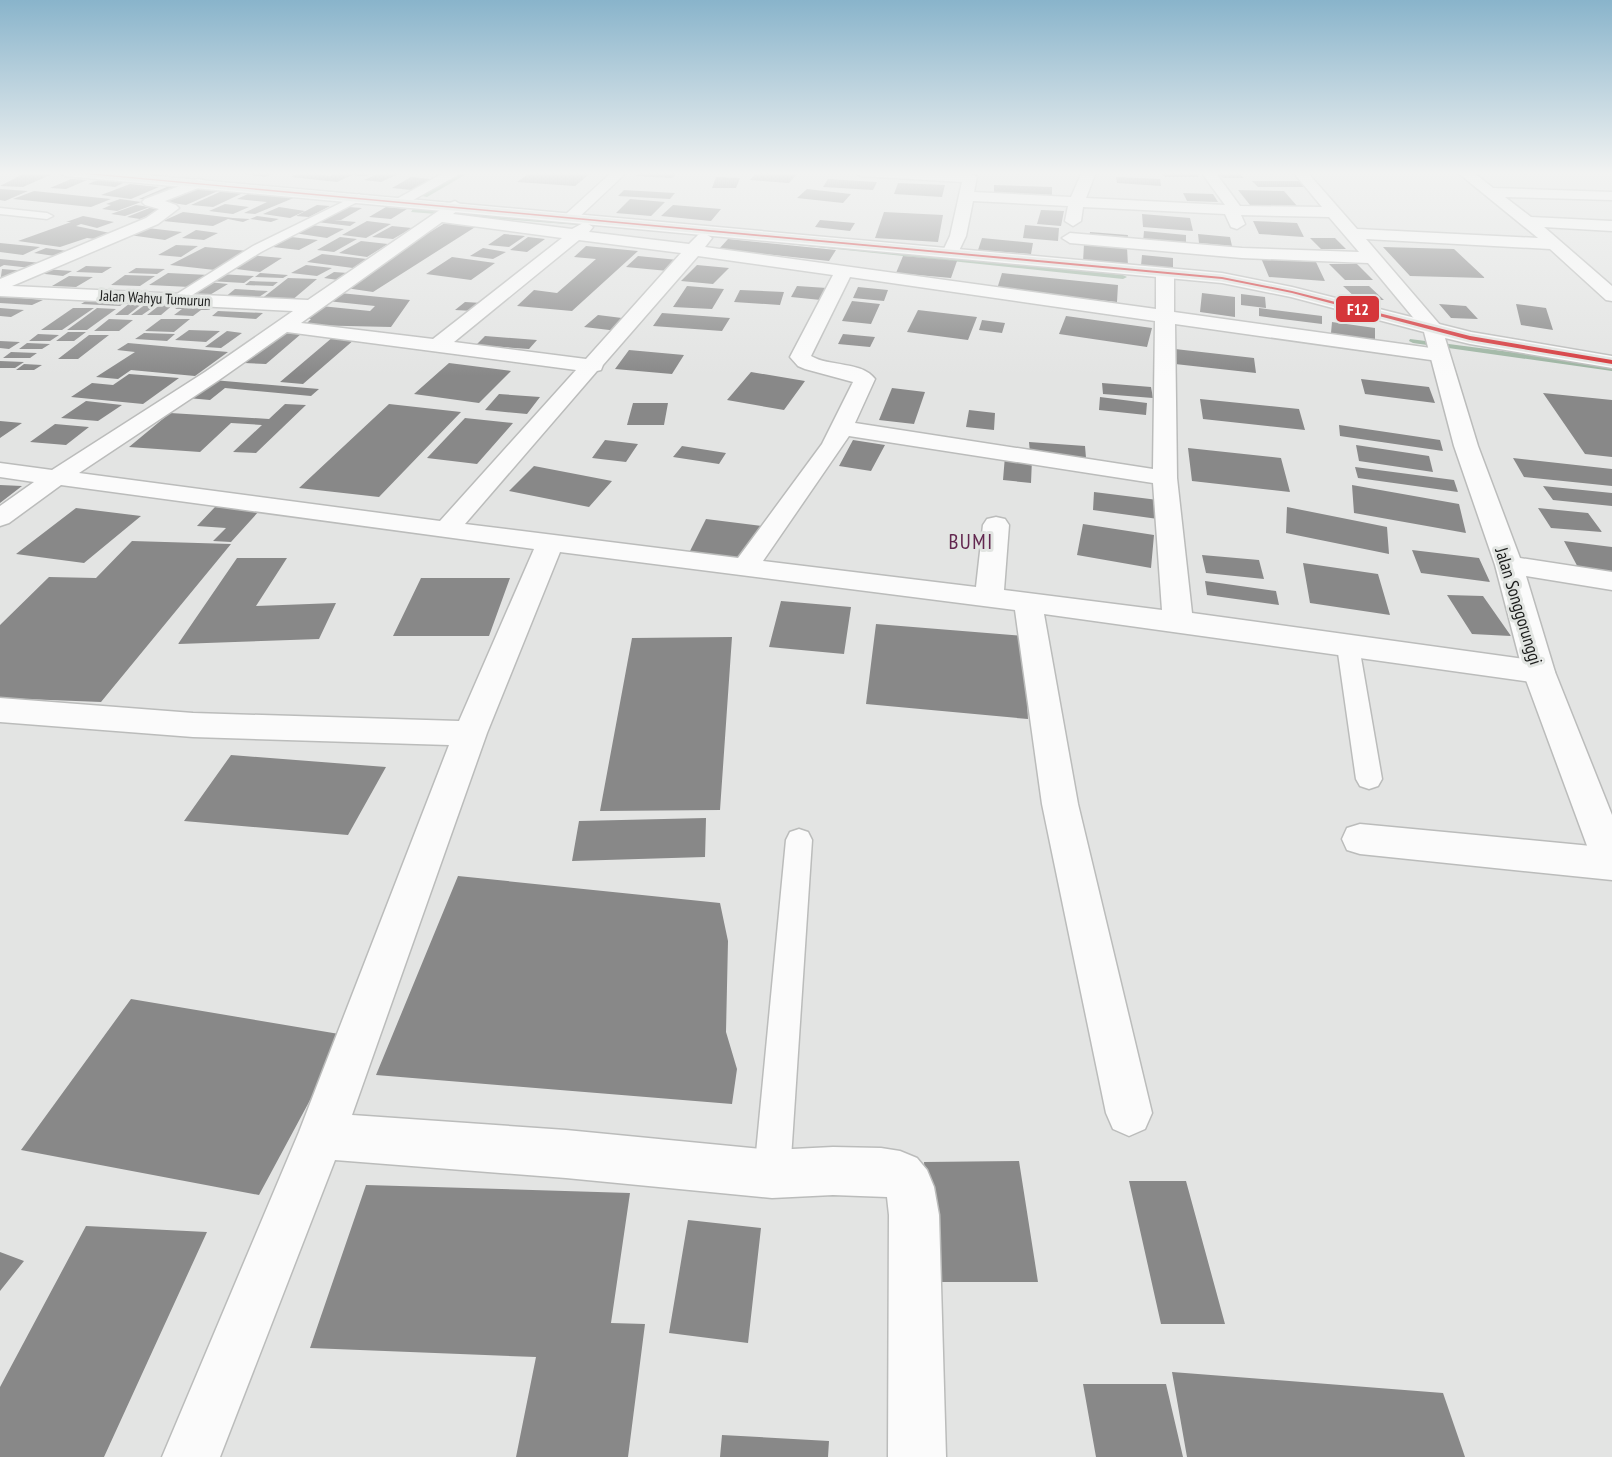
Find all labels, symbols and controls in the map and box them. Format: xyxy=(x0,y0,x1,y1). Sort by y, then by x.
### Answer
street label: Jalan Wahyu Tumurun xyxy=(98,286,211,310)
line badge: F12 xyxy=(1335,295,1380,323)
text: F12 xyxy=(1347,299,1369,319)
district label: BUMI xyxy=(948,528,994,555)
street label: Jalan Songgorunggi xyxy=(1490,544,1548,667)

